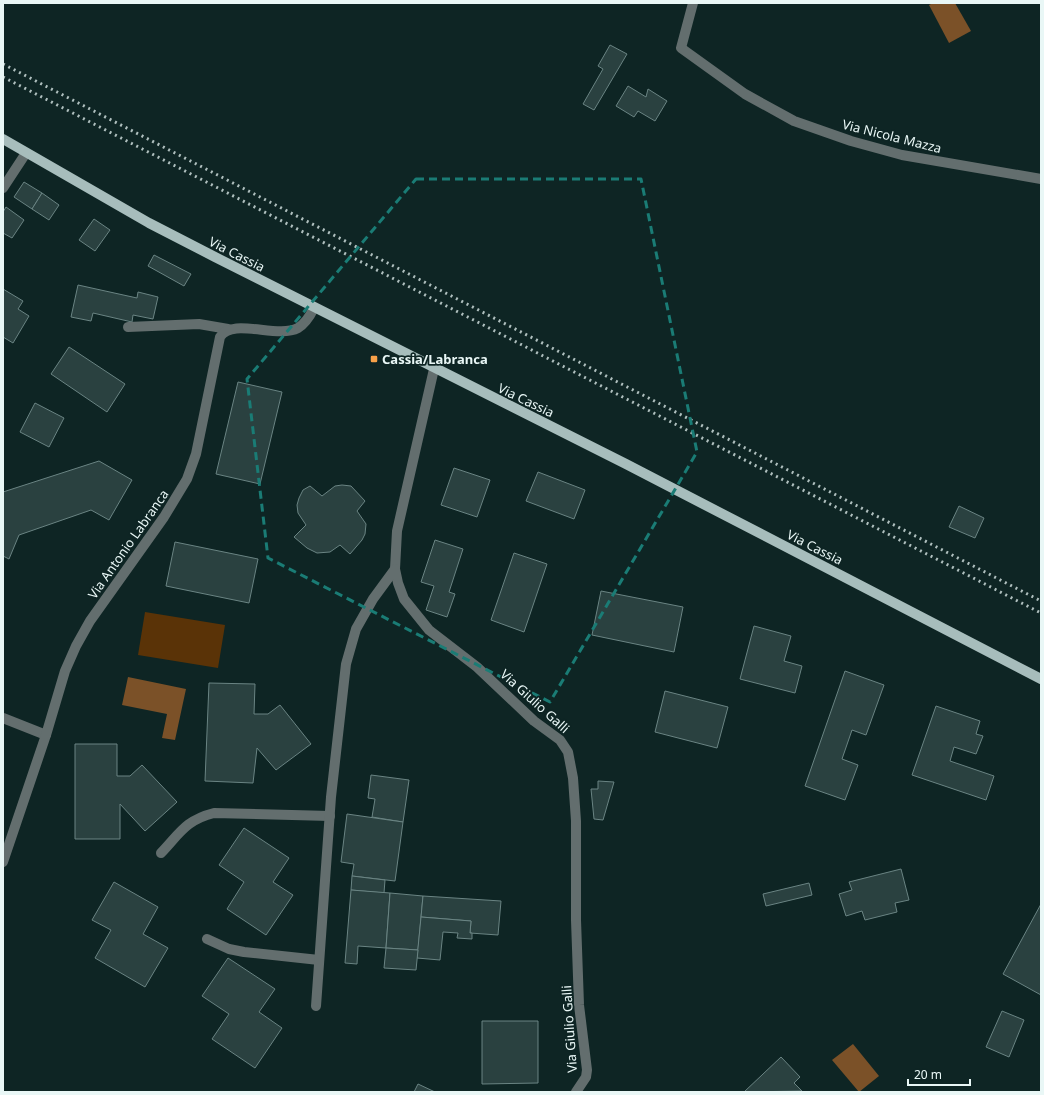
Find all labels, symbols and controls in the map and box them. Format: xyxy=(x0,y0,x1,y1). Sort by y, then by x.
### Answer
street label: Via Nicola Mazza xyxy=(840,115,944,157)
street label: Via Cassia xyxy=(206,232,268,276)
place label: Cassia/Labranca xyxy=(382,350,488,368)
marker: Cassia/Labranca xyxy=(369,354,379,364)
street label: Via Cassia xyxy=(495,379,557,421)
street label: Via Antonio Labranca xyxy=(84,486,172,602)
street label: Via Cassia xyxy=(784,525,846,569)
street label: Via Giulio Galli xyxy=(496,665,574,737)
street label: Via Giulio Galli xyxy=(557,985,581,1073)
scale bar xyxy=(908,1061,970,1087)
text: 20 m xyxy=(914,1066,942,1083)

